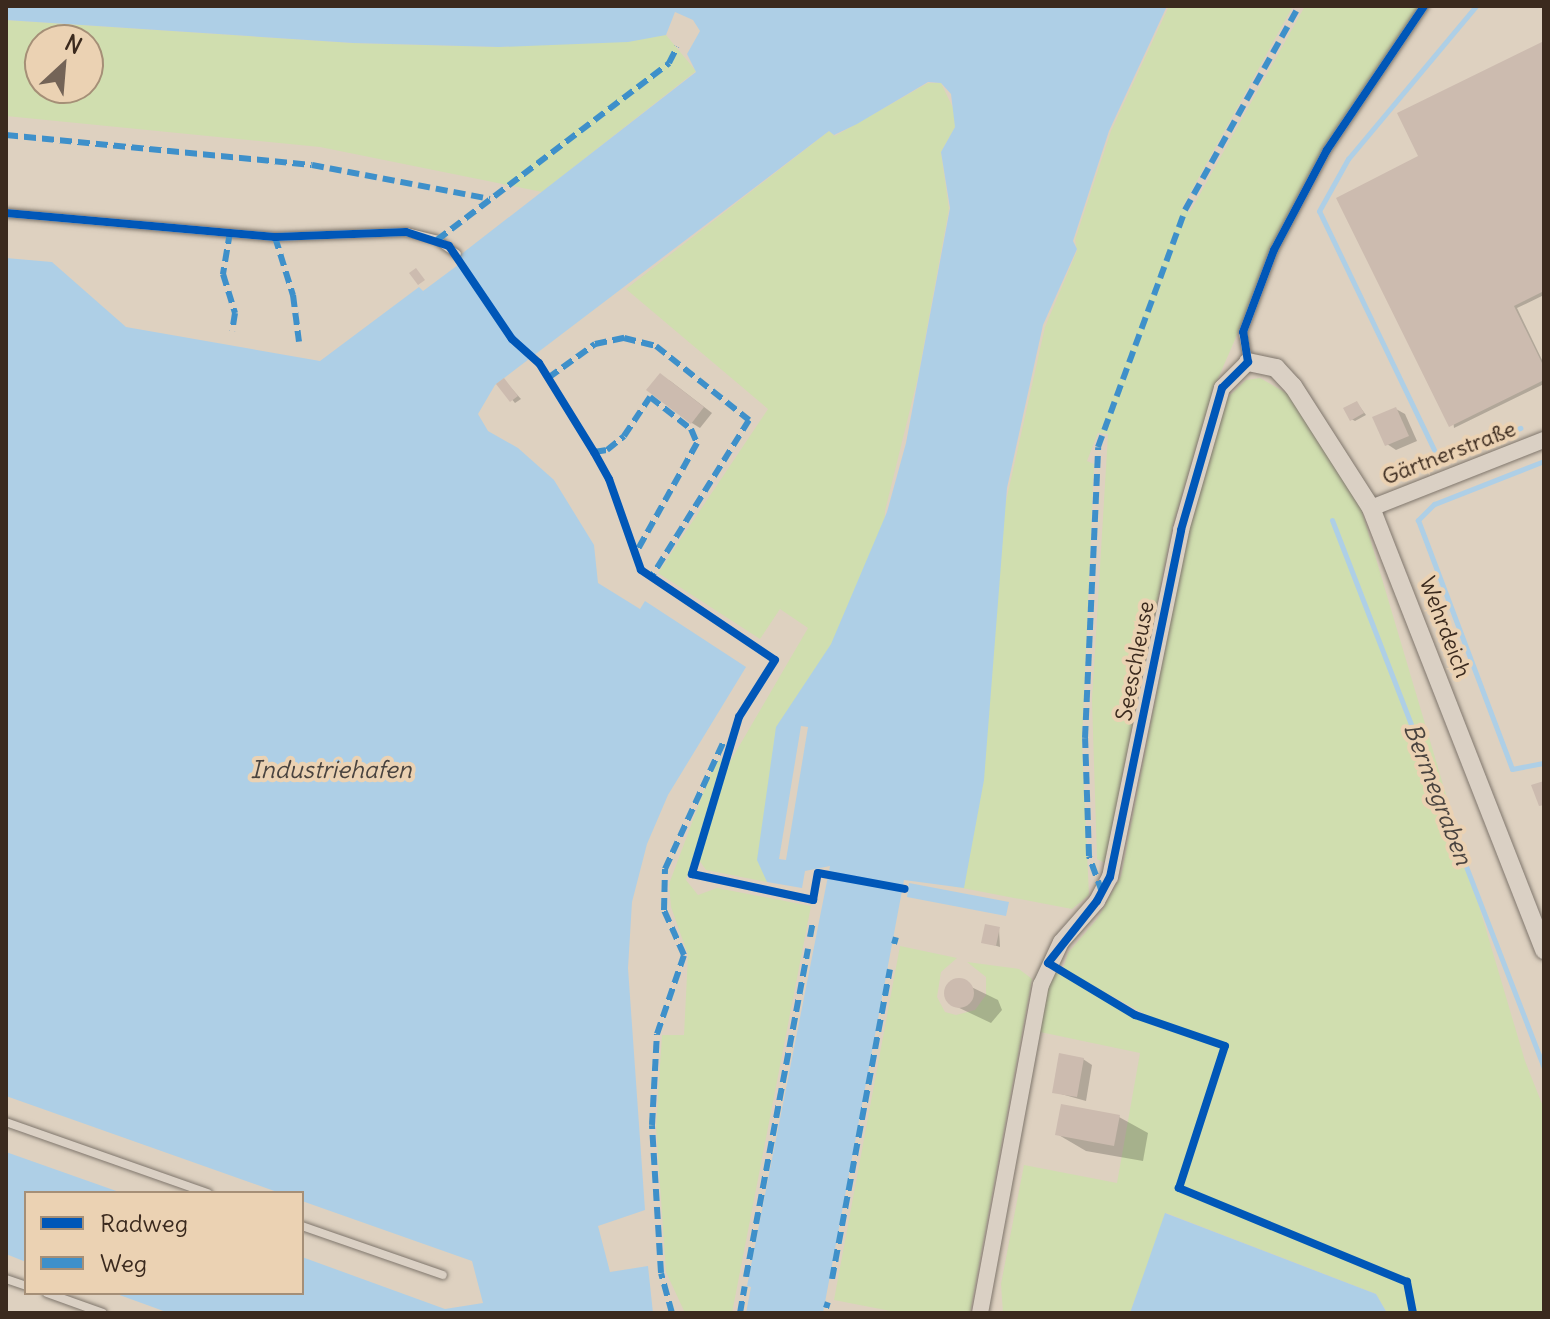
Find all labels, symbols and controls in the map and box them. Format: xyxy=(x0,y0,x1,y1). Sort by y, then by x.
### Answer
north arrow xyxy=(24,24,104,104)
text: N xyxy=(61,28,87,60)
street label: Gärtnerstraße xyxy=(1378,415,1520,491)
street label: Wehrdeich xyxy=(1414,573,1476,681)
street label: Seeschleuse xyxy=(1110,599,1160,723)
water label: Bermegraben xyxy=(1398,719,1478,869)
water label: Industriehafen xyxy=(250,756,412,784)
legend xyxy=(24,1191,304,1295)
text: Radweg xyxy=(100,1208,188,1238)
text: Weg xyxy=(100,1248,147,1278)

